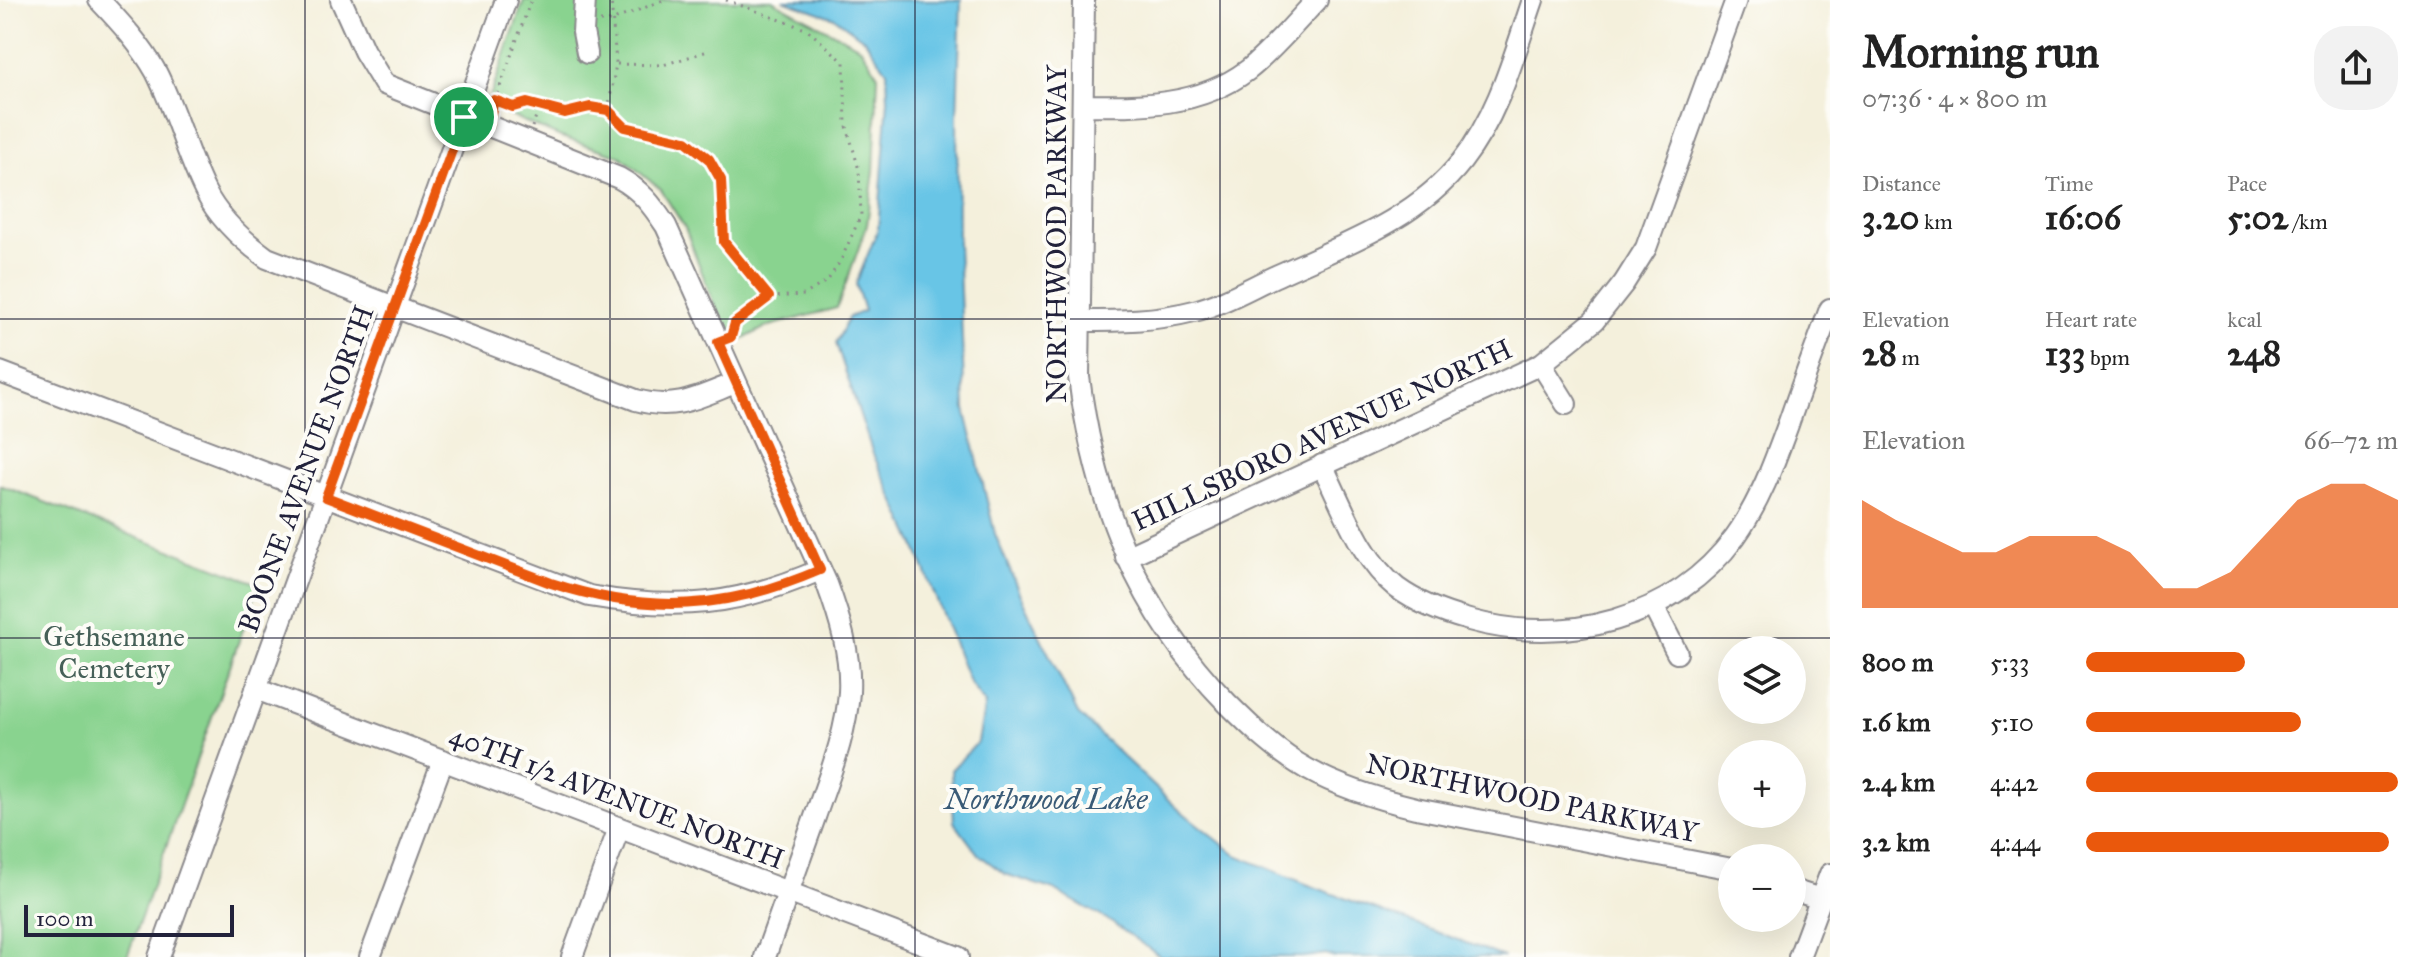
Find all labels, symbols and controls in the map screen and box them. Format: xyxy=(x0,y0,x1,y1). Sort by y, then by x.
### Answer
text: Morning run xyxy=(1862,25,2099,79)
button: share xyxy=(2314,26,2398,110)
street label: NORTHWOOD PARKWAY xyxy=(1039,63,1074,403)
text: 07:36 · 4 × 800 m xyxy=(1862,82,2047,114)
pin xyxy=(430,83,498,151)
icon: arrive xyxy=(442,95,486,139)
text: Distance xyxy=(1862,170,1941,197)
text: Time xyxy=(2045,170,2093,197)
text: Pace xyxy=(2227,170,2267,197)
text: 3.20 xyxy=(1862,197,1919,238)
text: 16:06 xyxy=(2045,197,2121,238)
text: 5:02 xyxy=(2227,197,2288,238)
text: km xyxy=(1919,208,1953,235)
text: /km xyxy=(2288,208,2328,235)
street label: BOONE AVENUE NORTH xyxy=(230,300,382,638)
text: Elevation xyxy=(1862,306,1949,333)
text: Heart rate xyxy=(2045,306,2137,333)
text: kcal xyxy=(2227,306,2262,333)
street label: HILLSBORO AVENUE NORTH xyxy=(1126,331,1518,539)
text: 28 xyxy=(1862,333,1897,374)
text: 133 xyxy=(2045,333,2085,374)
text: 248 xyxy=(2227,333,2281,374)
text: m xyxy=(1897,344,1920,371)
text: bpm xyxy=(2085,344,2130,371)
text: Elevation xyxy=(1862,424,1965,456)
text: 66–72 m xyxy=(2304,424,2398,456)
park label: Gethsemane Cemetery xyxy=(43,619,185,686)
map controls xyxy=(1718,636,1806,932)
button: layers xyxy=(1718,636,1806,724)
text: 800 m xyxy=(1862,646,1934,678)
text: 5:33 xyxy=(1990,646,2029,678)
text: 1.6 km xyxy=(1862,706,1931,738)
text: 5:10 xyxy=(1990,706,2034,738)
street label: 40TH 1/2 AVENUE NORTH xyxy=(445,717,789,877)
button: + xyxy=(1718,740,1806,828)
street label: NORTHWOOD PARKWAY xyxy=(1363,746,1702,851)
text: 2.4 km xyxy=(1862,766,1935,798)
text: 4:42 xyxy=(1990,766,2038,798)
water label: Northwood Lake xyxy=(943,781,1148,817)
text: 3.2 km xyxy=(1862,826,1930,858)
text: 4:44 xyxy=(1990,826,2040,858)
button: − xyxy=(1718,844,1806,932)
scale bar xyxy=(24,901,234,937)
text: 100 m xyxy=(36,905,93,932)

